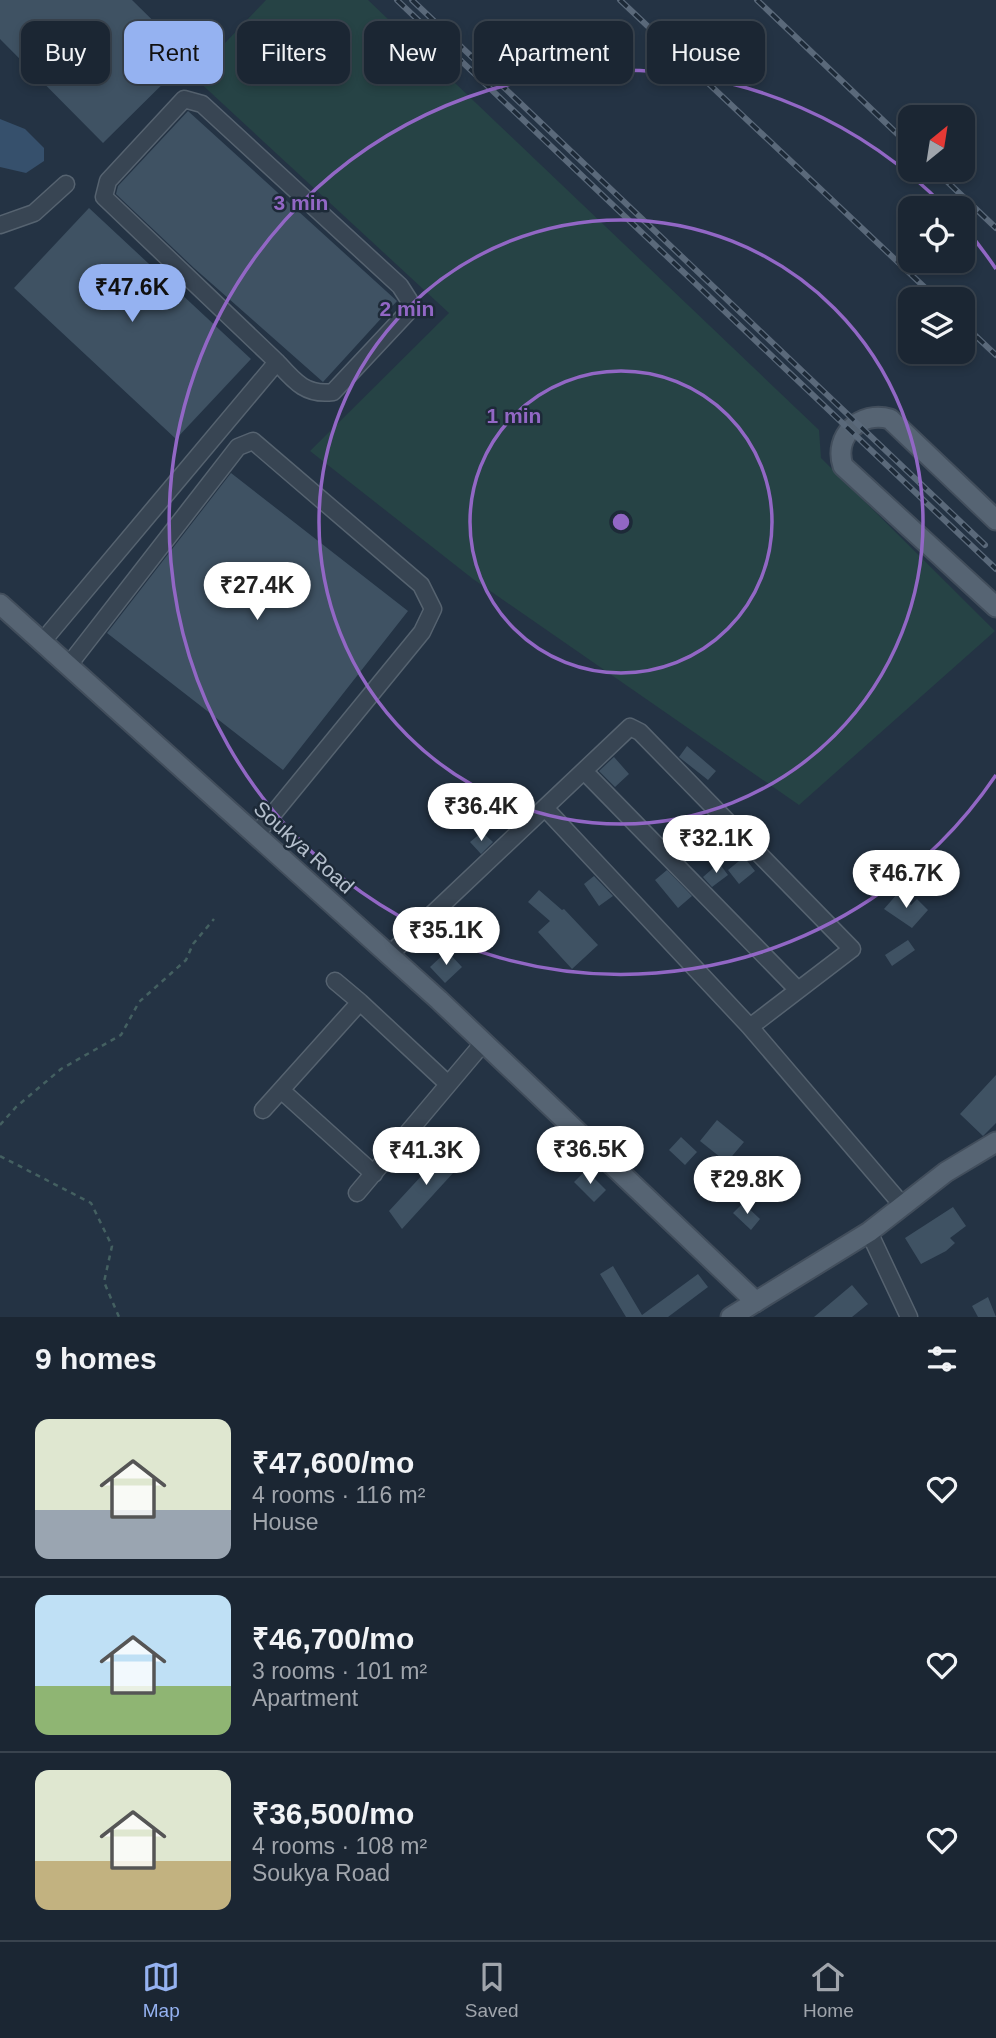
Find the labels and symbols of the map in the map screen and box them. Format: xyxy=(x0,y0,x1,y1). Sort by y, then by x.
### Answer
north arrow xyxy=(898,105,975,182)
text: 3 min xyxy=(274,191,328,214)
pin: ₹47.6K xyxy=(75,264,189,324)
text: 2 min xyxy=(380,297,434,320)
text: 1 min xyxy=(487,404,541,427)
centre of rings xyxy=(609,510,633,534)
pin: ₹27.4K xyxy=(200,562,314,622)
pin: ₹36.4K xyxy=(424,784,538,843)
street label: Soukya Road xyxy=(249,796,359,898)
pin: ₹32.1K xyxy=(659,816,773,875)
pin: ₹46.7K xyxy=(849,850,963,910)
pin: ₹35.1K xyxy=(389,908,503,967)
pin: ₹36.5K xyxy=(533,1126,647,1186)
pin: ₹41.3K xyxy=(369,1128,483,1187)
pin: ₹29.8K xyxy=(690,1156,804,1216)

